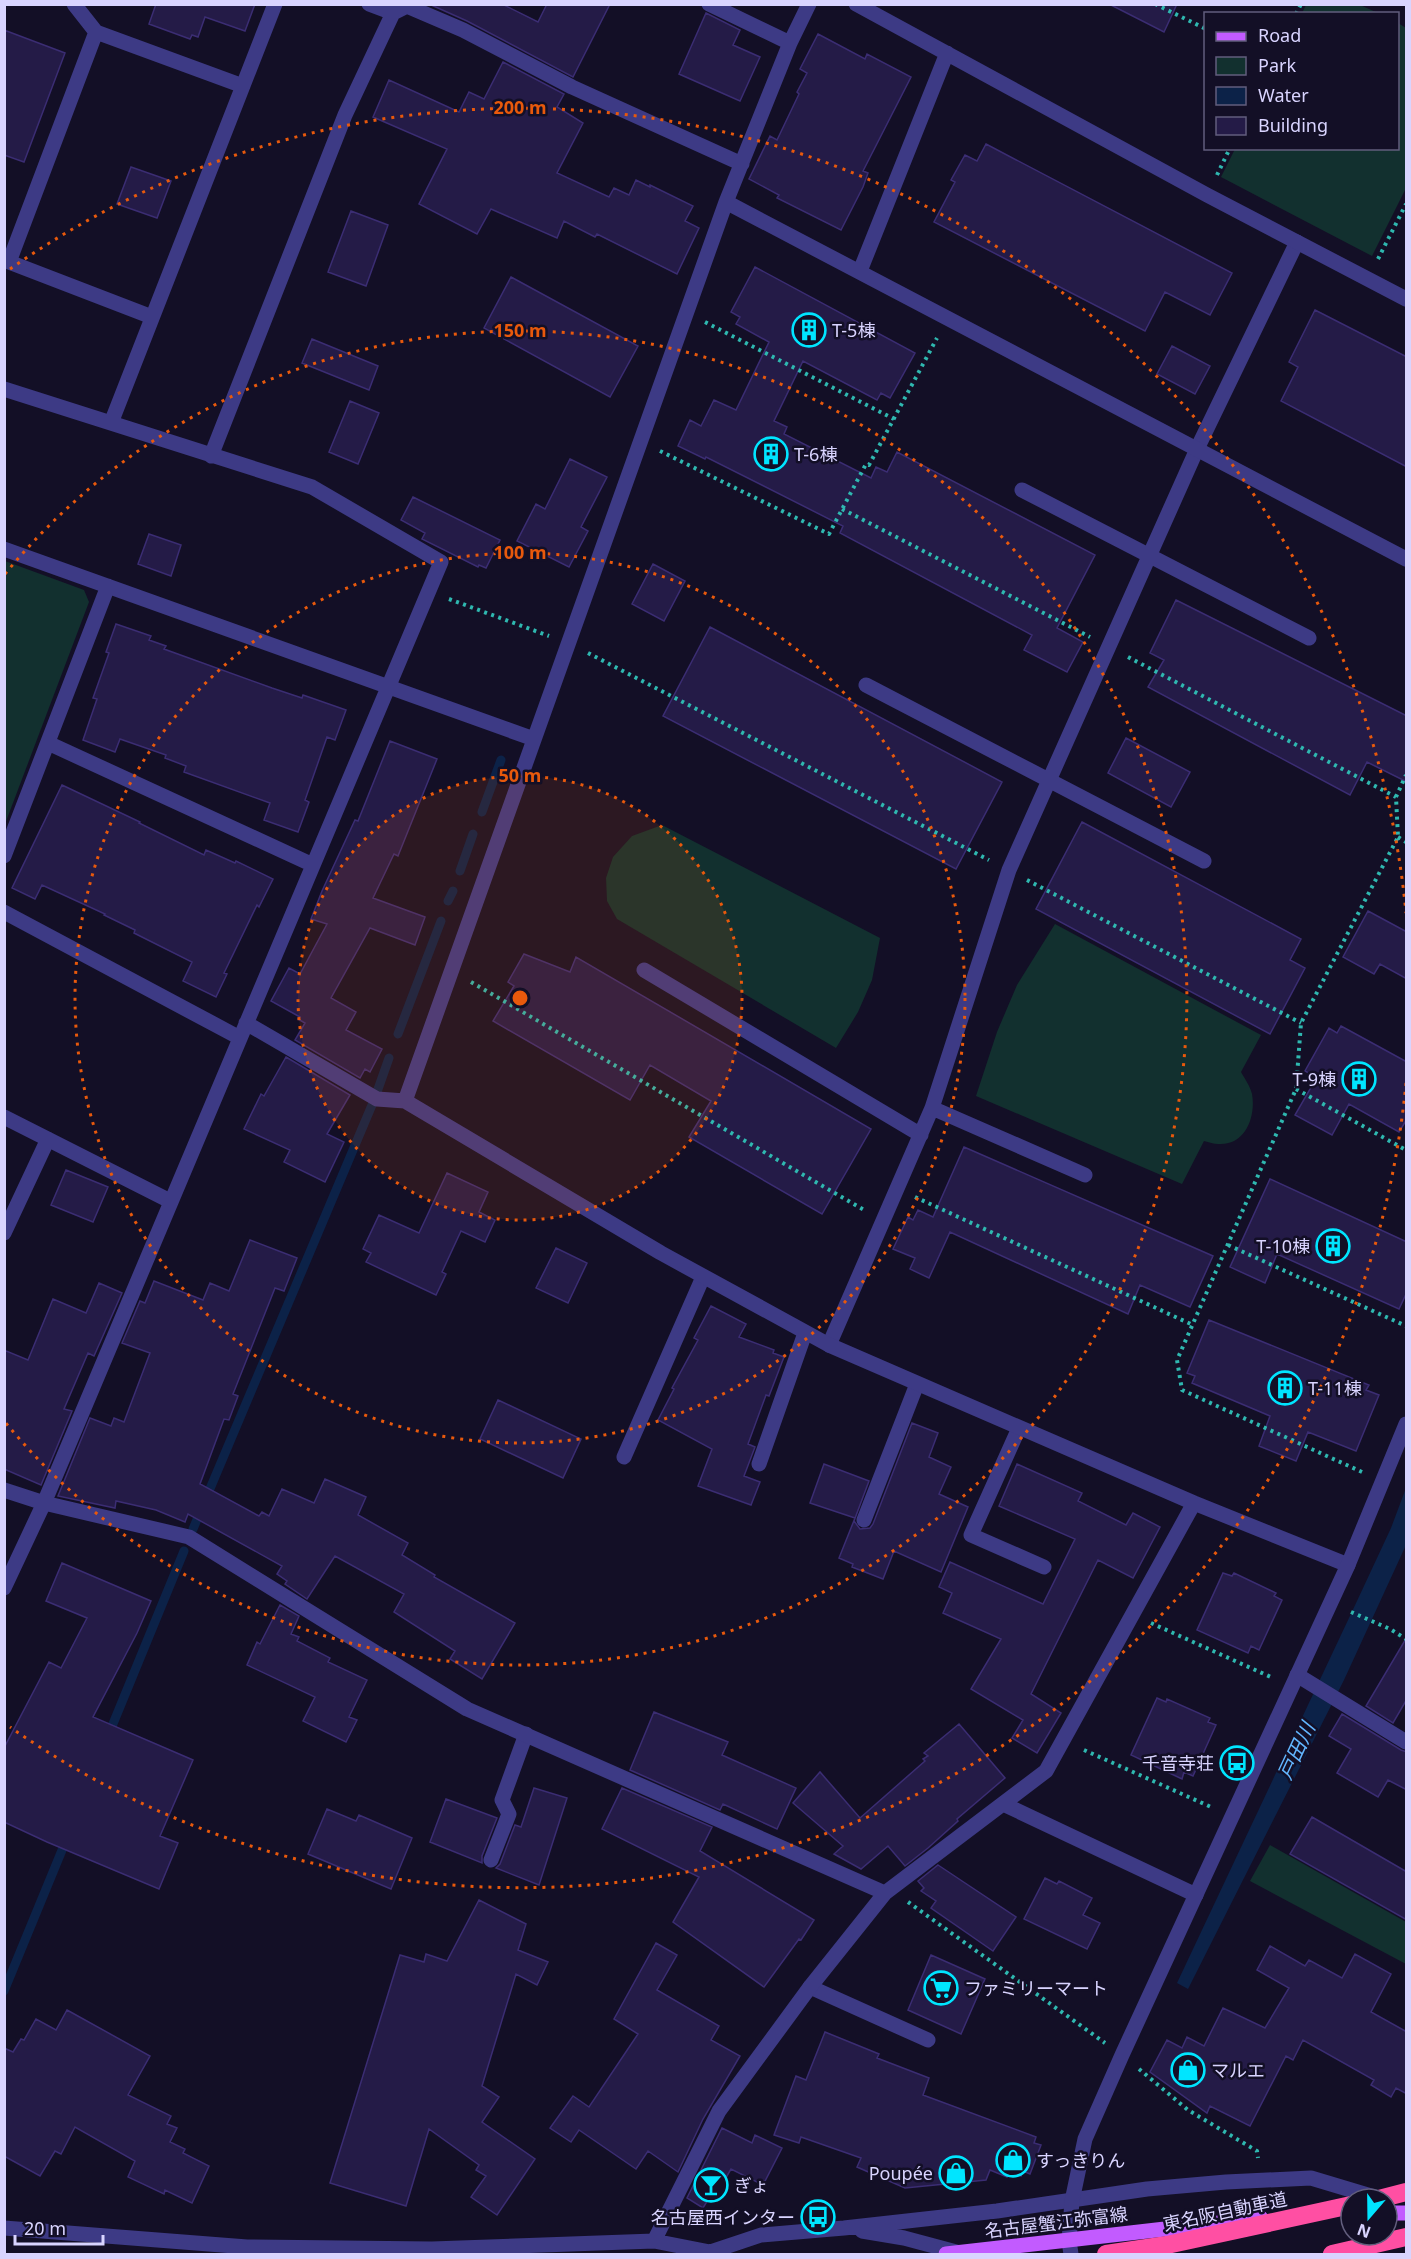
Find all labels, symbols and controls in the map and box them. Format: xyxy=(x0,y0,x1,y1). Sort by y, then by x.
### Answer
legend xyxy=(1204,12,1399,150)
text: Road xyxy=(1258,23,1301,47)
text: Park xyxy=(1258,53,1296,77)
text: Water xyxy=(1258,83,1309,107)
text: 200 m xyxy=(493,95,547,119)
text: Building xyxy=(1258,113,1328,137)
building icon: T-5棟 xyxy=(791,312,827,348)
text: 150 m xyxy=(493,318,547,342)
place label: T-5棟 xyxy=(832,318,875,342)
building icon: T-6棟 xyxy=(753,436,789,472)
place label: T-6棟 xyxy=(794,442,837,466)
text: 100 m xyxy=(493,540,547,564)
text: 50 m xyxy=(499,763,541,787)
centre of rings xyxy=(510,988,530,1008)
building icon: T-9棟 xyxy=(1341,1061,1377,1097)
place label: T-9棟 xyxy=(1293,1067,1336,1091)
building icon: T-10棟 xyxy=(1315,1228,1351,1264)
place label: T-10棟 xyxy=(1256,1234,1310,1258)
building icon: T-11棟 xyxy=(1267,1370,1303,1406)
place label: T-11棟 xyxy=(1308,1376,1362,1400)
water label: 戸田川 xyxy=(1271,1716,1322,1784)
bus stop icon: 千音寺荘 xyxy=(1219,1745,1255,1781)
place label: 千音寺荘 xyxy=(1142,1751,1214,1775)
supermarket icon: ファミリーマート xyxy=(923,1970,959,2006)
place label: ファミリーマート xyxy=(964,1976,1108,2000)
shop icon: マルエ xyxy=(1170,2052,1206,2088)
place label: マルエ xyxy=(1211,2058,1265,2082)
shop icon: すっきりん xyxy=(995,2142,1031,2178)
place label: すっきりん xyxy=(1036,2148,1125,2172)
shop icon: Poupée xyxy=(938,2155,974,2191)
place label: Poupée xyxy=(869,2161,933,2185)
bar icon: ぎょ xyxy=(693,2167,729,2203)
place label: ぎょ xyxy=(734,2173,769,2197)
street label: 東名阪自動車道 xyxy=(1161,2186,1289,2236)
north arrow xyxy=(1339,2187,1399,2247)
bus stop icon: 名古屋西インター xyxy=(800,2199,836,2235)
street label: 名古屋蟹江弥富線 xyxy=(983,2201,1129,2243)
place label: 名古屋西インター xyxy=(651,2205,795,2229)
scale bar xyxy=(15,2208,104,2246)
text: 20 m xyxy=(24,2216,66,2240)
text: N xyxy=(1354,2219,1374,2244)

